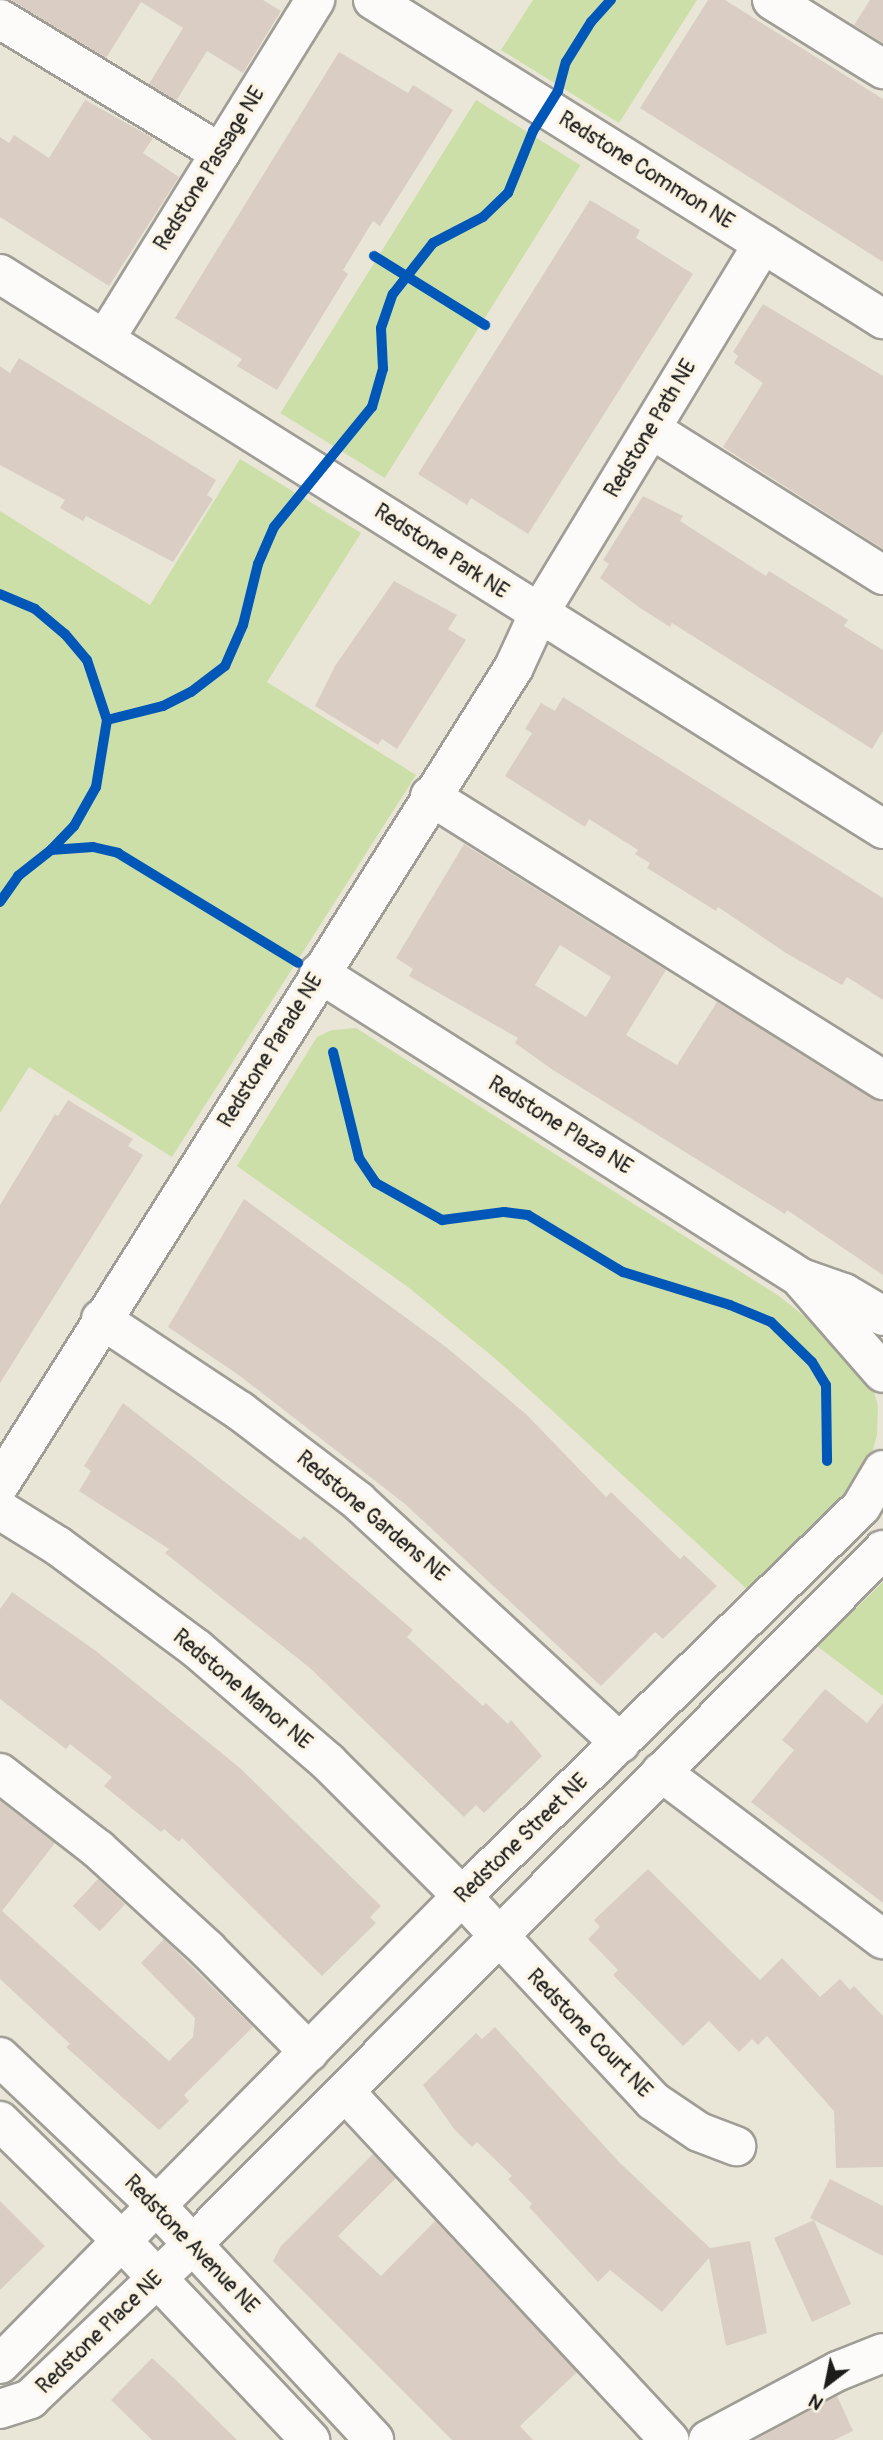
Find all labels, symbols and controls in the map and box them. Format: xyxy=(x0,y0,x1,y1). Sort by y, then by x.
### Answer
street label: Redstone Passage NE xyxy=(149,83,271,255)
street label: Redstone Common NE xyxy=(554,107,738,235)
street label: Redstone Path NE xyxy=(600,355,702,503)
street label: Redstone Park NE xyxy=(369,499,513,605)
street label: Redstone Parade NE xyxy=(213,969,329,1133)
street label: Redstone Plaza NE xyxy=(483,1072,637,1180)
street label: Redstone Gardens NE xyxy=(291,1446,453,1588)
street label: Redstone Manor NE xyxy=(167,1625,317,1755)
street label: Redstone Street NE xyxy=(450,1769,594,1909)
street label: Redstone Court NE xyxy=(521,1964,657,2104)
street label: Redstone Avenue NE xyxy=(118,2171,264,2319)
street label: Redstone Place NE xyxy=(32,2266,168,2400)
north arrow xyxy=(792,2349,862,2419)
text: N xyxy=(804,2388,828,2415)

